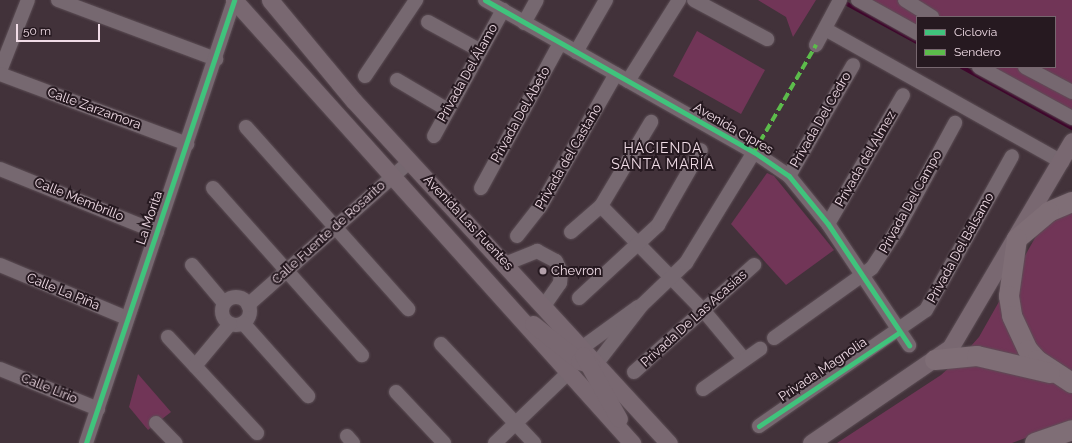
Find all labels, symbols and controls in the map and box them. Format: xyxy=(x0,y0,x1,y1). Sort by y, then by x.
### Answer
scale bar xyxy=(18,16,102,42)
legend xyxy=(916,16,1056,68)
street label: Privada Del Álamo xyxy=(434,21,502,125)
text: 50 m xyxy=(23,24,51,38)
text: Ciclovía xyxy=(954,25,997,39)
text: Sendero xyxy=(954,45,1001,59)
street label: Privada Del Abeto xyxy=(488,64,554,166)
street label: Privada Del Cedro xyxy=(787,69,855,171)
street label: Calle Zarzamora xyxy=(45,85,143,133)
street label: Avenida Cipres xyxy=(690,100,776,158)
street label: Privada del Castaño xyxy=(532,101,606,213)
street label: Privada del Almez xyxy=(832,108,900,210)
district label: HACIENDA SANTA MARÍA xyxy=(611,140,715,172)
street label: Privada Del Campo xyxy=(876,148,946,256)
street label: Avenida Las Fuentes xyxy=(420,172,516,274)
street label: Calle Membrillo xyxy=(32,175,126,225)
street label: Calle Fuente de Rosarito xyxy=(269,178,389,288)
street label: La Morita xyxy=(134,189,166,247)
street label: Privada Del Bálsamo xyxy=(924,190,998,306)
place label: Chevron xyxy=(551,263,602,279)
marker: Chevron xyxy=(538,266,548,276)
street label: Privada De Las Acasias xyxy=(638,267,750,371)
street label: Calle La Piña xyxy=(24,270,102,314)
street label: Privada Magnolia xyxy=(776,335,870,405)
street label: Calle Lirio xyxy=(18,371,80,407)

